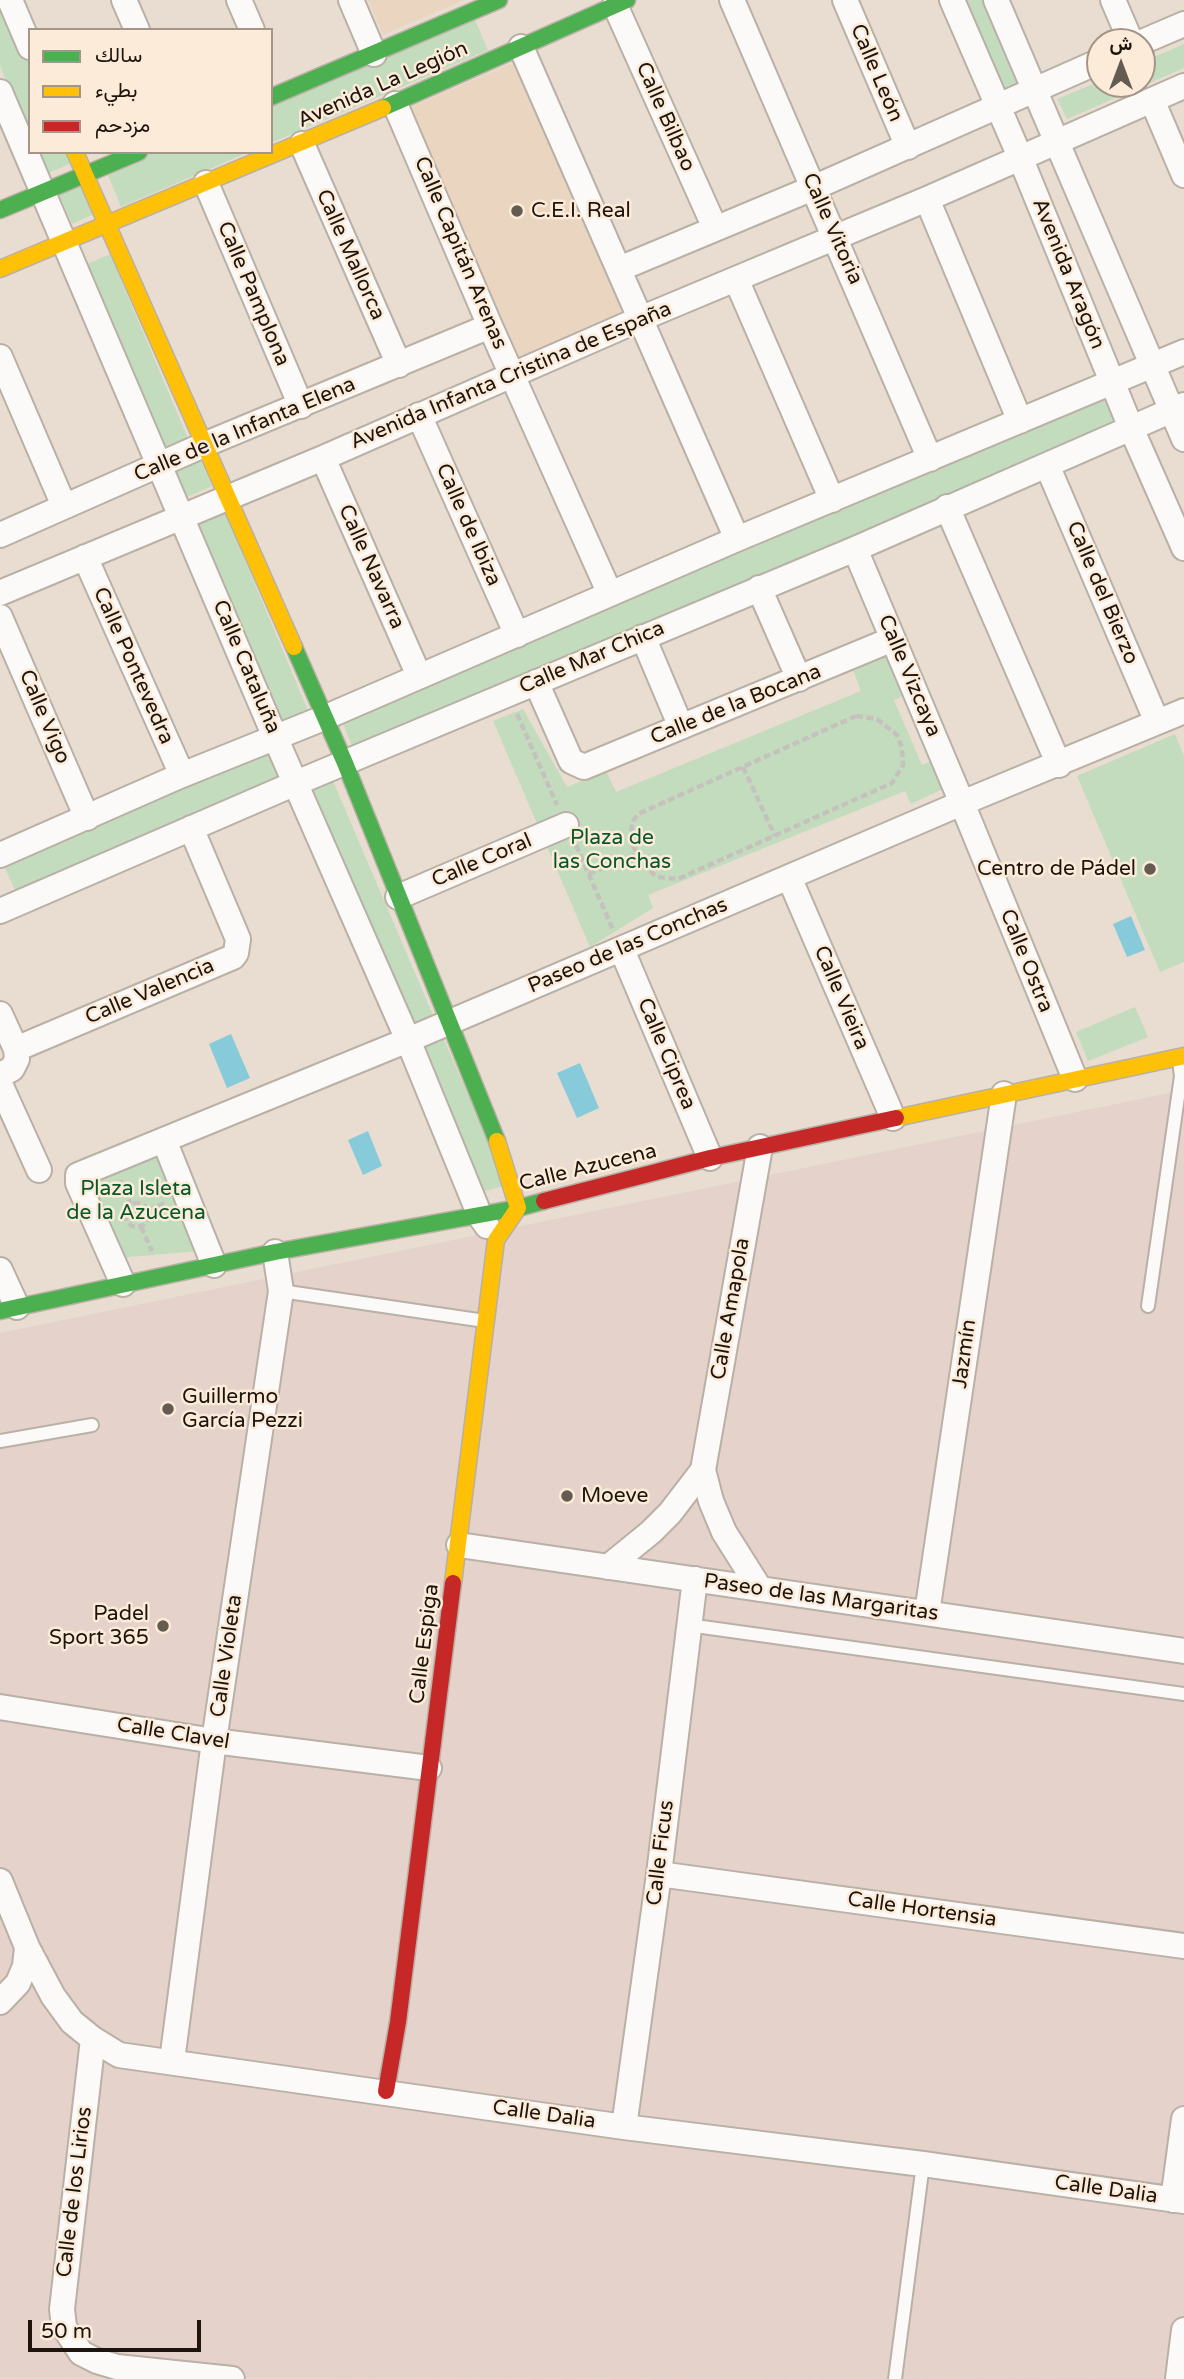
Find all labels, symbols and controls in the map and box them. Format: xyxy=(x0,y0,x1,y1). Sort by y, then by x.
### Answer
street label: Calle León xyxy=(844,20,908,126)
legend xyxy=(28,28,273,154)
north arrow xyxy=(1086,28,1156,98)
text: ش xyxy=(1110,33,1132,55)
street label: Avenida La Legión xyxy=(294,36,472,134)
text: سالك xyxy=(95,43,142,68)
street label: Calle Bilbao xyxy=(630,58,700,176)
text: بطيء xyxy=(95,78,138,103)
text: مزدحم xyxy=(95,113,150,138)
street label: Calle Capitán Arenas xyxy=(408,153,512,353)
street label: Calle Vitoria xyxy=(796,169,868,289)
street label: Calle Mallorca xyxy=(310,186,390,324)
street label: Avenida Aragón xyxy=(1026,195,1110,353)
place label: C.E.I. Real xyxy=(531,198,631,224)
marker: C.E.I. Real xyxy=(509,203,525,219)
street label: Calle Pamplona xyxy=(211,218,295,370)
street label: Avenida Infanta Cristina de España xyxy=(347,297,675,455)
street label: Calle de la Infanta Elena xyxy=(131,372,359,488)
street label: Calle de Ibiza xyxy=(430,460,506,590)
street label: Calle Navarra xyxy=(332,501,410,633)
street label: Calle del Bierzo xyxy=(1061,518,1143,668)
street label: Calle Pontevedra xyxy=(87,584,179,748)
street label: Calle Cataluña xyxy=(207,596,285,738)
street label: Calle Vizcaya xyxy=(872,611,946,741)
street label: Calle Mar Chica xyxy=(516,616,668,700)
street label: Calle de la Bocana xyxy=(647,659,825,751)
street label: Calle Vigo xyxy=(13,666,75,768)
park label: Plaza de las Conchas xyxy=(553,825,671,875)
street label: Calle Coral xyxy=(428,829,536,893)
place label: Centro de Pádel xyxy=(977,856,1136,882)
marker: Centro de Pádel xyxy=(1142,861,1158,877)
street label: Paseo de las Conchas xyxy=(524,893,732,999)
street label: Calle Ostra xyxy=(994,906,1058,1016)
street label: Calle Vieira xyxy=(808,942,874,1054)
street label: Calle Valencia xyxy=(82,954,218,1030)
street label: Calle Ciprea xyxy=(631,994,701,1114)
street label: Calle Azucena xyxy=(517,1139,659,1197)
park label: Plaza Isleta de la Azucena xyxy=(66,1176,206,1226)
street label: Calle Amapola xyxy=(706,1236,756,1382)
street label: Jazmín xyxy=(948,1318,982,1390)
place label: Guillermo García Pezzi xyxy=(182,1384,303,1434)
marker: Guillermo García Pezzi xyxy=(160,1401,176,1417)
place label: Moeve xyxy=(581,1483,648,1509)
marker: Moeve xyxy=(559,1488,575,1504)
street label: Paseo de las Margaritas xyxy=(702,1569,940,1627)
street label: Calle Espiga xyxy=(405,1582,445,1706)
street label: Calle Violeta xyxy=(206,1593,248,1719)
place label: Padel Sport 365 xyxy=(49,1601,149,1651)
marker: Padel Sport 365 xyxy=(155,1618,171,1634)
street label: Calle Clavel xyxy=(115,1713,231,1755)
street label: Calle Ficus xyxy=(642,1799,680,1907)
street label: Calle Hortensia xyxy=(846,1887,998,1933)
street label: Calle Dalia xyxy=(491,2095,597,2135)
street label: Calle de los Lirios xyxy=(52,2105,98,2279)
street label: Calle Dalia xyxy=(1053,2170,1159,2210)
scale bar xyxy=(32,2306,205,2350)
text: 50 m xyxy=(41,2319,92,2344)

